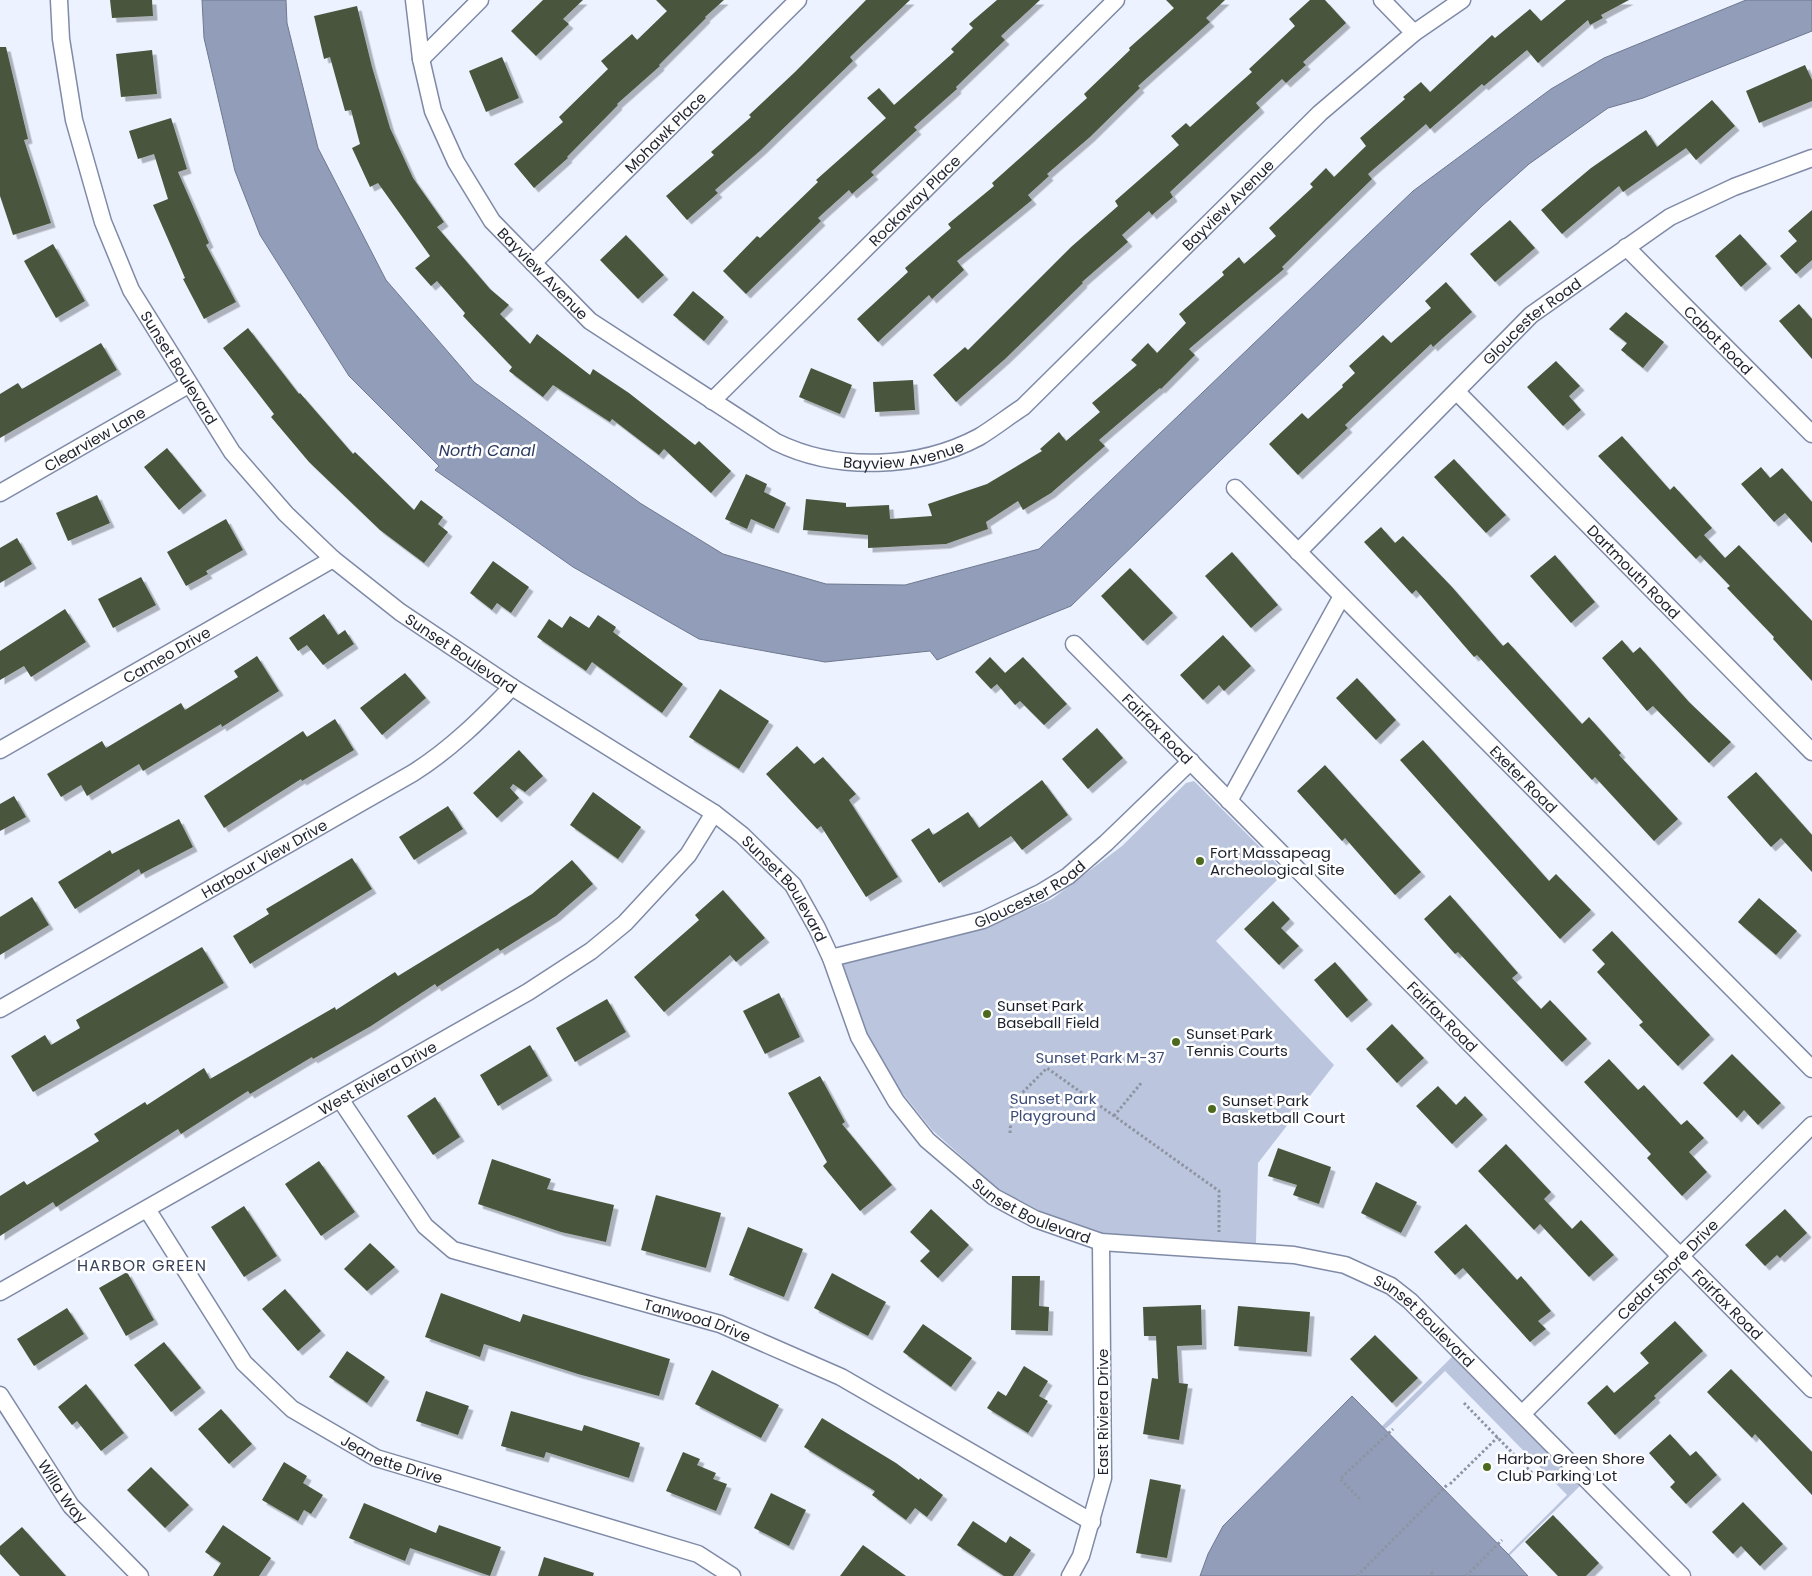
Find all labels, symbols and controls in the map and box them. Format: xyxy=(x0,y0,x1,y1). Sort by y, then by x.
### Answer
street label: Mohawk Place xyxy=(620,87,710,177)
street label: Rockaway Place xyxy=(864,150,965,251)
street label: Bayview Avenue xyxy=(1177,154,1278,255)
street label: Bayview Avenue xyxy=(493,222,593,324)
street label: Gloucester Road xyxy=(1478,273,1585,369)
street label: Cabot Road xyxy=(1679,301,1758,379)
street label: Sunset Boulevard xyxy=(136,307,223,428)
street label: Clearview Lane xyxy=(40,401,149,476)
street label: Bayview Avenue xyxy=(842,435,967,473)
water label: North Canal xyxy=(439,439,535,462)
street label: Dartmouth Road xyxy=(1583,520,1685,623)
street label: Sunset Boulevard xyxy=(401,608,521,698)
street label: Cameo Drive xyxy=(119,621,214,688)
street label: Fairfax Road xyxy=(1118,688,1198,769)
street label: Exeter Road xyxy=(1486,740,1562,817)
street label: Harbour View Drive xyxy=(197,814,331,903)
street label: Sunset Boulevard xyxy=(738,830,832,945)
place label: Fort Massapeag Archeological Site xyxy=(1210,842,1345,880)
street label: Gloucester Road xyxy=(972,855,1090,932)
marker: Fort Massapeag Archeological Site xyxy=(1194,855,1206,867)
street label: Fairfax Road xyxy=(1403,976,1483,1056)
place label: Sunset Park Baseball Field xyxy=(997,995,1100,1033)
marker: Sunset Park Baseball Field xyxy=(981,1008,993,1020)
place label: Sunset Park Tennis Courts xyxy=(1186,1023,1288,1061)
street label: West Riviera Drive xyxy=(314,1036,440,1120)
marker: Sunset Park Tennis Courts xyxy=(1170,1036,1182,1048)
park label: Sunset Park M-37 xyxy=(1036,1047,1164,1068)
park label: Sunset Park Playground xyxy=(1010,1088,1097,1126)
place label: Sunset Park Basketball Court xyxy=(1222,1090,1345,1128)
marker: Sunset Park Basketball Court xyxy=(1206,1103,1218,1115)
street label: Sunset Boulevard xyxy=(968,1173,1094,1248)
street label: Cedar Shore Drive xyxy=(1612,1214,1723,1325)
district label: HARBOR GREEN xyxy=(77,1254,207,1277)
street label: Fairfax Road xyxy=(1688,1264,1768,1344)
street label: Sunset Boulevard xyxy=(1371,1269,1480,1371)
street label: Tanwood Drive xyxy=(642,1293,754,1347)
street label: East Riviera Drive xyxy=(1092,1349,1113,1475)
street label: Jeanette Drive xyxy=(337,1429,445,1488)
place label: Harbor Green Shore Club Parking Lot xyxy=(1497,1448,1645,1486)
street label: Willa Way xyxy=(33,1455,93,1528)
marker: Harbor Green Shore Club Parking Lot xyxy=(1481,1461,1493,1473)

